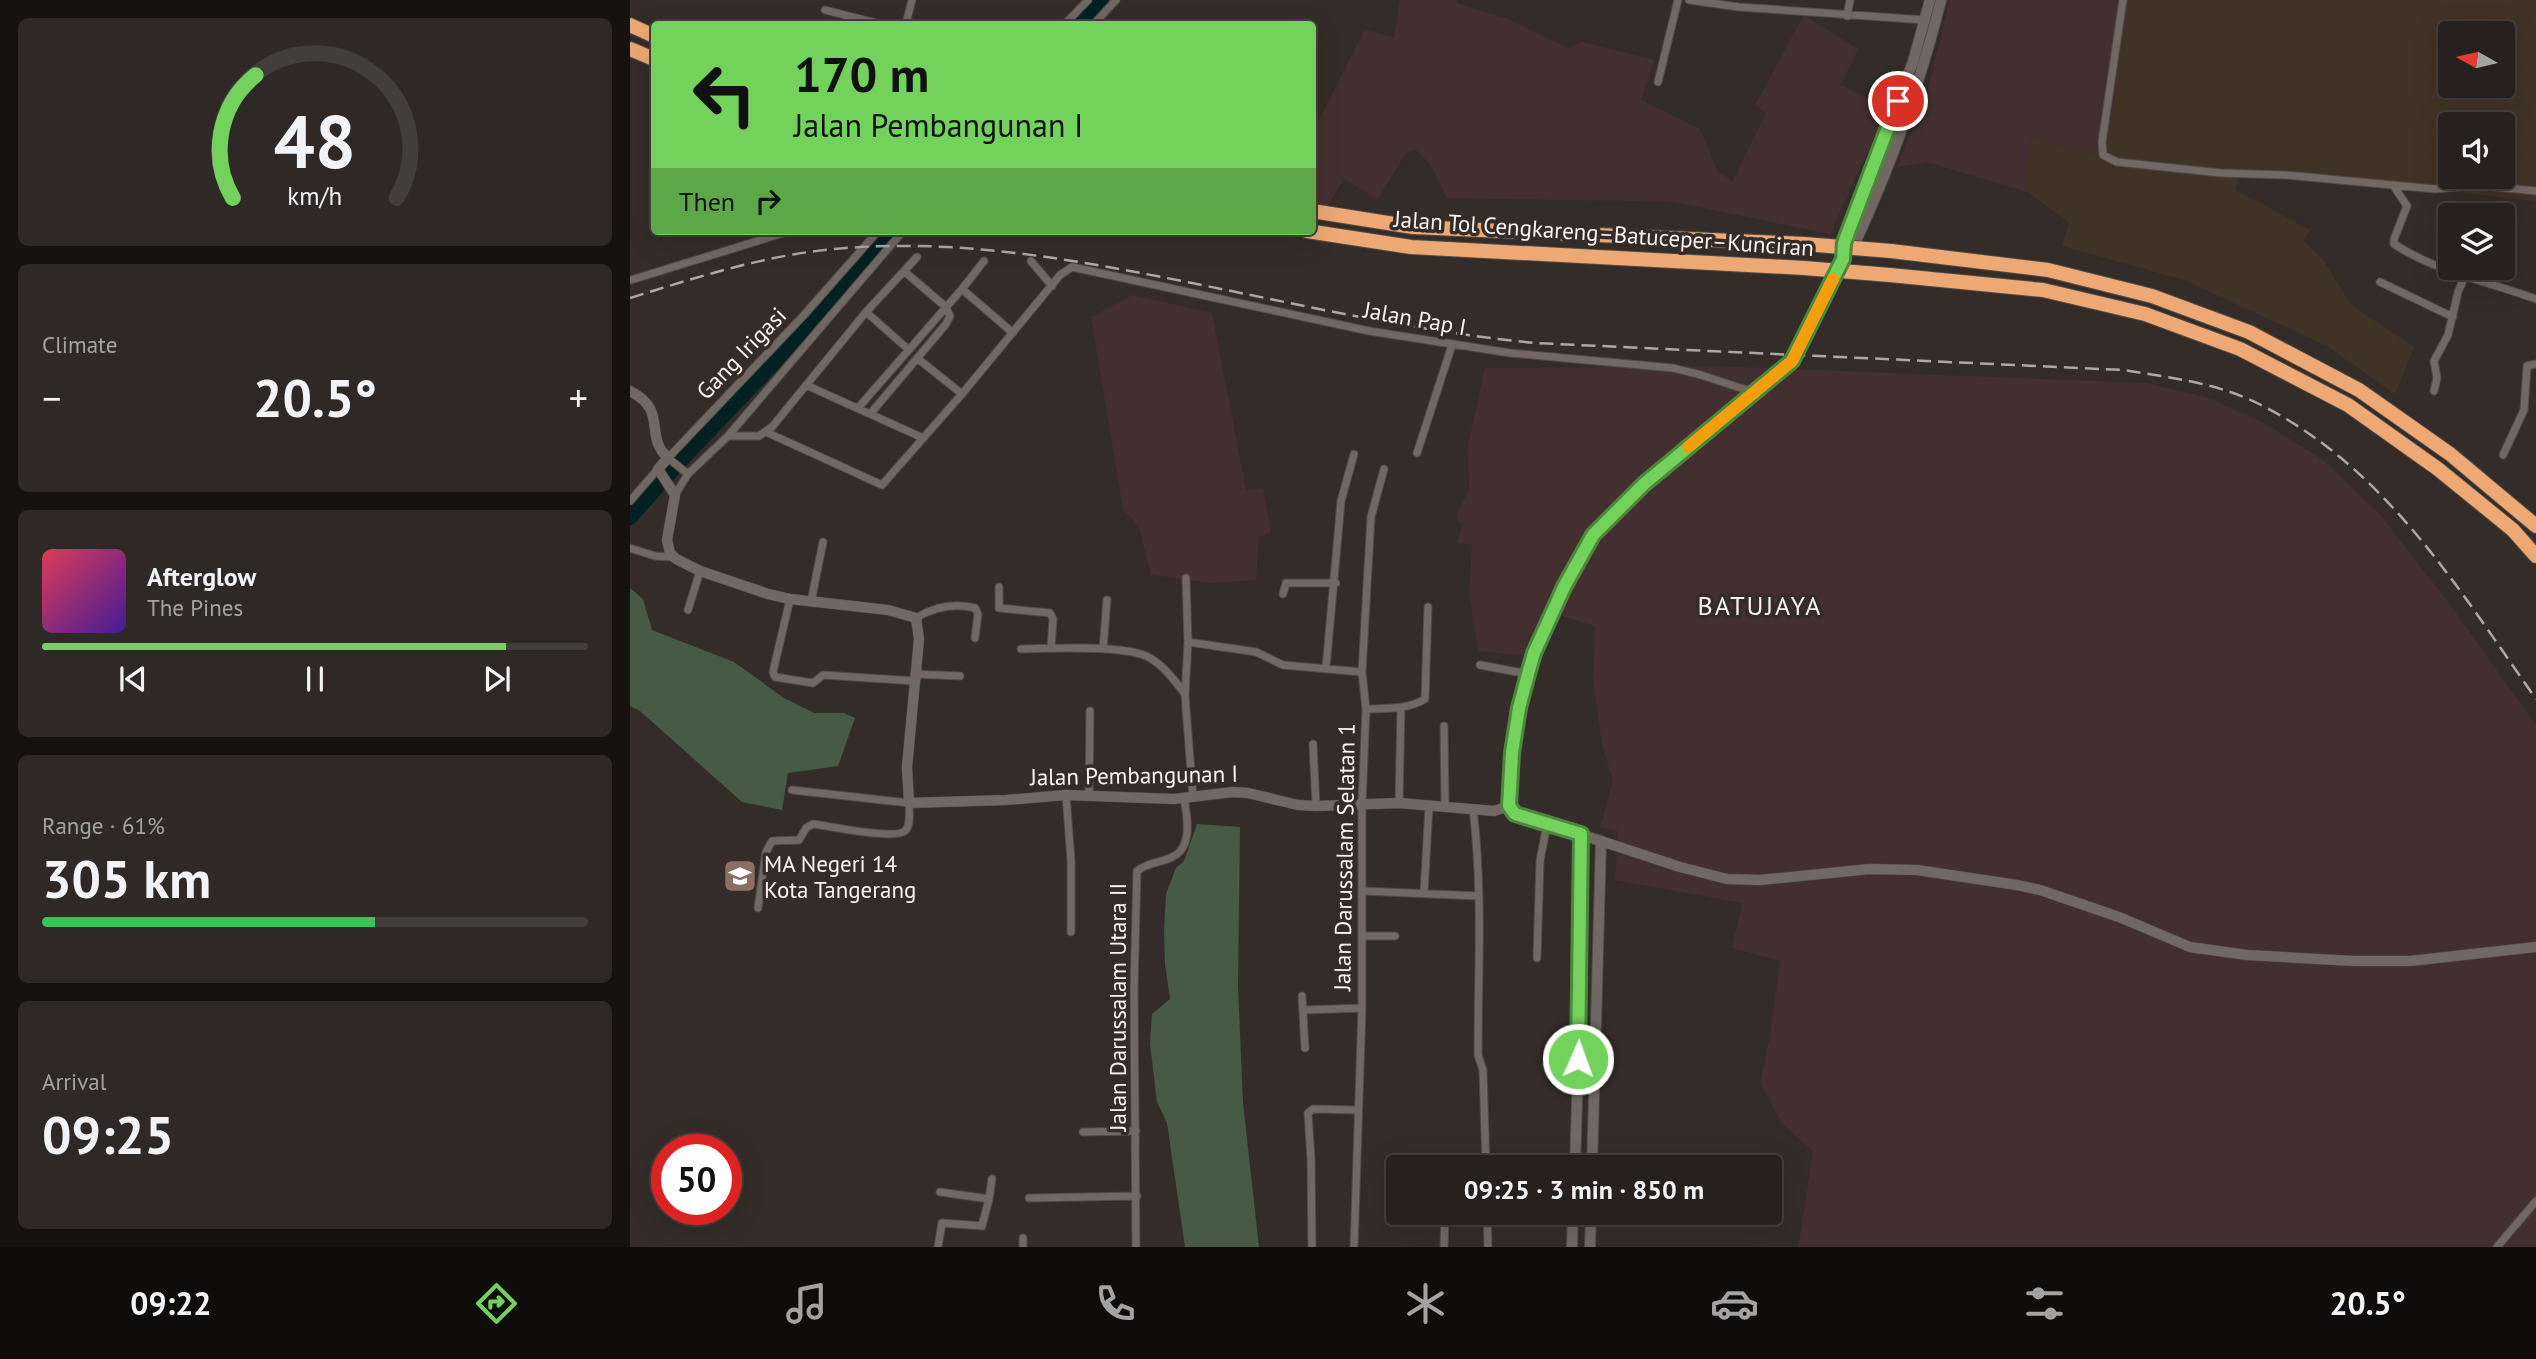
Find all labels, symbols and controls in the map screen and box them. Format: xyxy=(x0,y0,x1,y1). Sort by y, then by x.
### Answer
north arrow xyxy=(2438,21,2515,98)
map controls xyxy=(2438,21,2515,280)
text: 170 m xyxy=(794,42,929,106)
icon: left xyxy=(679,49,770,140)
pin xyxy=(1868,71,1928,131)
icon: arrive xyxy=(1879,82,1917,120)
text: 48 xyxy=(274,94,356,188)
text: Jalan Pembangunan I xyxy=(794,104,1083,146)
button: sound xyxy=(2438,112,2515,189)
text: km/h xyxy=(288,180,342,212)
icon: right xyxy=(749,182,787,220)
text: Then xyxy=(679,185,735,218)
button: layers xyxy=(2438,203,2515,280)
street label: Jalan Tol Cengkareng–Batuceper–Kunciran xyxy=(1392,204,1815,262)
street label: Jalan Pap I xyxy=(1360,295,1469,341)
street label: Gang Irigasi xyxy=(690,301,792,405)
text: Climate xyxy=(42,330,117,359)
text: 20.5° xyxy=(253,364,377,431)
text: − xyxy=(42,373,61,422)
text: + xyxy=(569,373,588,422)
text: Afterglow xyxy=(147,560,256,593)
district label: BATUJAYA xyxy=(1698,589,1823,622)
text: The Pines xyxy=(147,593,243,622)
icon: previous xyxy=(114,660,152,698)
icon: pause xyxy=(296,660,334,698)
icon: next xyxy=(478,660,516,698)
street label: Jalan Darussalam Selatan 1 xyxy=(1327,723,1361,992)
street label: Jalan Pembangunan I xyxy=(1029,759,1238,791)
text: Range · 61% xyxy=(42,811,165,840)
text: 305 km xyxy=(42,845,211,912)
place label: MA Negeri 14 Kota Tangerang xyxy=(764,849,916,904)
school or university icon: MA Negeri 14 Kota Tangerang xyxy=(721,857,759,895)
street label: Jalan Darussalam Utara II xyxy=(1103,883,1132,1132)
position arrow xyxy=(1541,1022,1615,1096)
text: Arrival xyxy=(42,1067,106,1096)
text: 09:25 xyxy=(42,1101,174,1168)
speed limit sign: 50 xyxy=(651,1134,742,1225)
text: 09:25 · 3 min · 850 m xyxy=(1464,1173,1704,1206)
icon: directions xyxy=(472,1279,521,1328)
icon: music xyxy=(782,1279,831,1328)
icon: phone xyxy=(1091,1279,1140,1328)
icon: climate xyxy=(1401,1279,1450,1328)
icon: car xyxy=(1710,1279,1759,1328)
icon: filters xyxy=(2020,1279,2069,1328)
text: 09:22 xyxy=(130,1282,211,1324)
text: 20.5° xyxy=(2329,1282,2406,1324)

